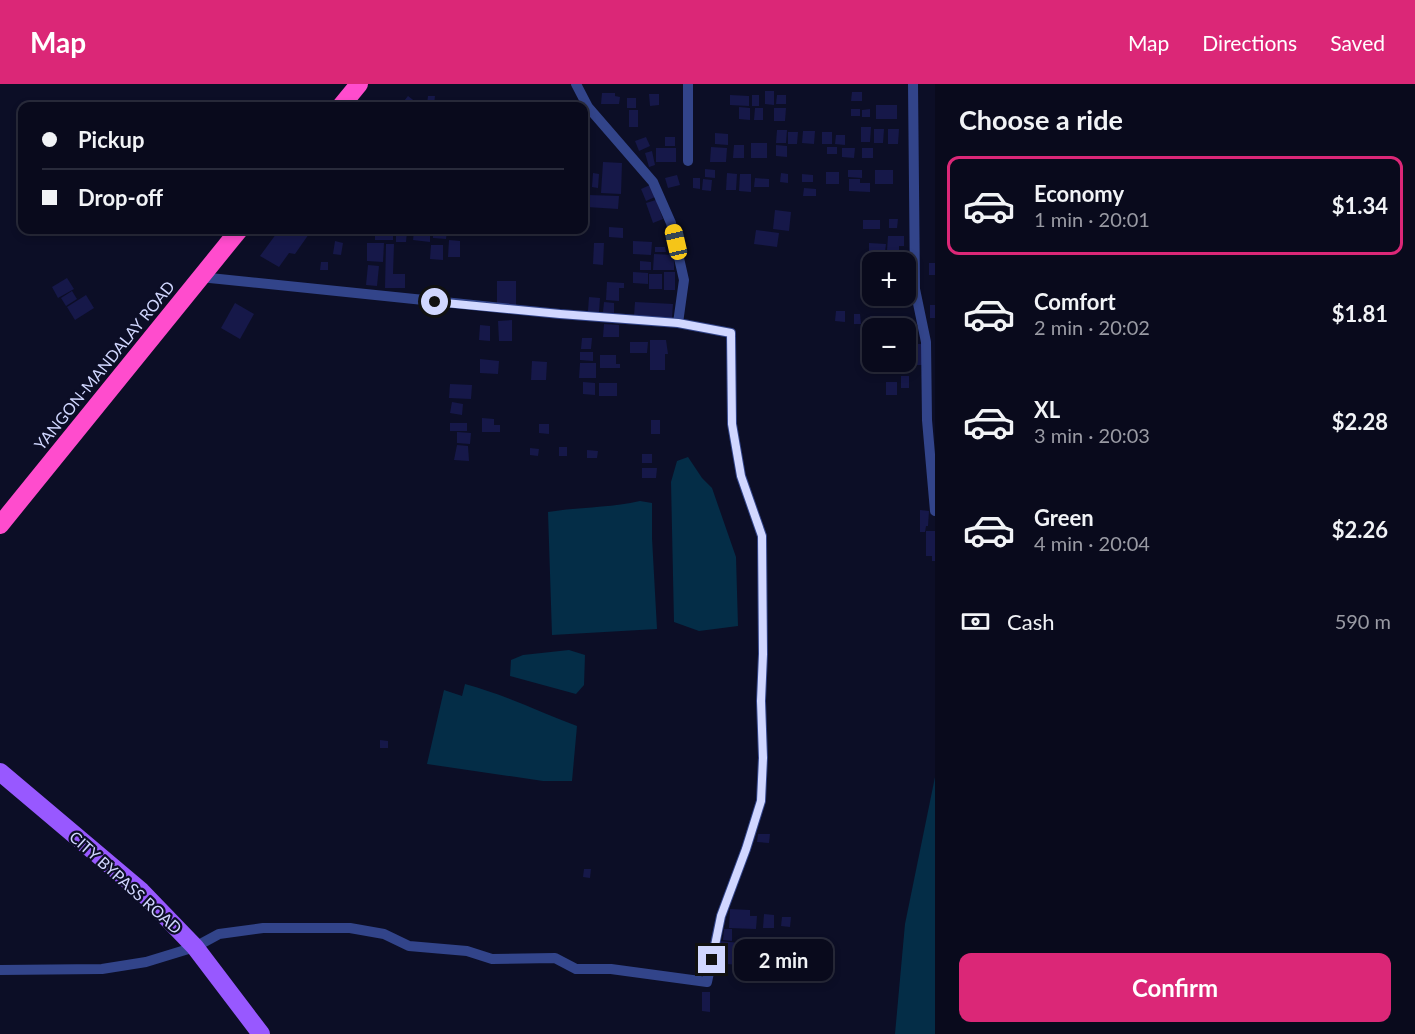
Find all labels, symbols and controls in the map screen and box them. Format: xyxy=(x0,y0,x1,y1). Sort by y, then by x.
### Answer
text: Map xyxy=(30,25,86,59)
text: Map xyxy=(1128,30,1169,55)
text: Directions xyxy=(1202,30,1297,55)
text: Saved xyxy=(1330,30,1385,55)
text: Choose a ride xyxy=(959,103,1123,136)
text: Pickup xyxy=(78,126,144,153)
icon: car xyxy=(962,179,1016,233)
text: Economy xyxy=(1034,180,1124,207)
text: Drop-off xyxy=(78,184,163,211)
text: $1.34 xyxy=(1332,192,1388,219)
text: 1 min · 20:01 xyxy=(1034,207,1150,231)
car xyxy=(663,222,689,262)
map controls xyxy=(862,252,916,372)
button: + xyxy=(862,252,916,306)
street label: YANGON-MANDALAY ROAD xyxy=(30,277,178,453)
icon: car xyxy=(962,287,1016,341)
route start xyxy=(421,288,448,315)
text: Comfort xyxy=(1034,288,1116,315)
text: $1.81 xyxy=(1332,300,1388,327)
text: 2 min · 20:02 xyxy=(1034,315,1150,339)
button: − xyxy=(862,318,916,372)
icon: car xyxy=(962,395,1016,449)
text: XL xyxy=(1034,396,1060,423)
text: $2.28 xyxy=(1332,408,1388,435)
text: 3 min · 20:03 xyxy=(1034,423,1150,447)
icon: car xyxy=(962,503,1016,557)
text: Green xyxy=(1034,504,1094,531)
text: $2.26 xyxy=(1332,516,1388,543)
text: 4 min · 20:04 xyxy=(1034,531,1150,555)
icon: cash xyxy=(959,605,992,638)
text: Cash xyxy=(1007,608,1054,635)
text: 590 m xyxy=(1335,609,1391,633)
street label: CITY BYPASS ROAD xyxy=(66,827,186,937)
callout: 2 min xyxy=(733,939,832,981)
route end xyxy=(698,946,725,973)
text: 2 min xyxy=(759,948,808,972)
button: Confirm xyxy=(959,953,1391,1022)

